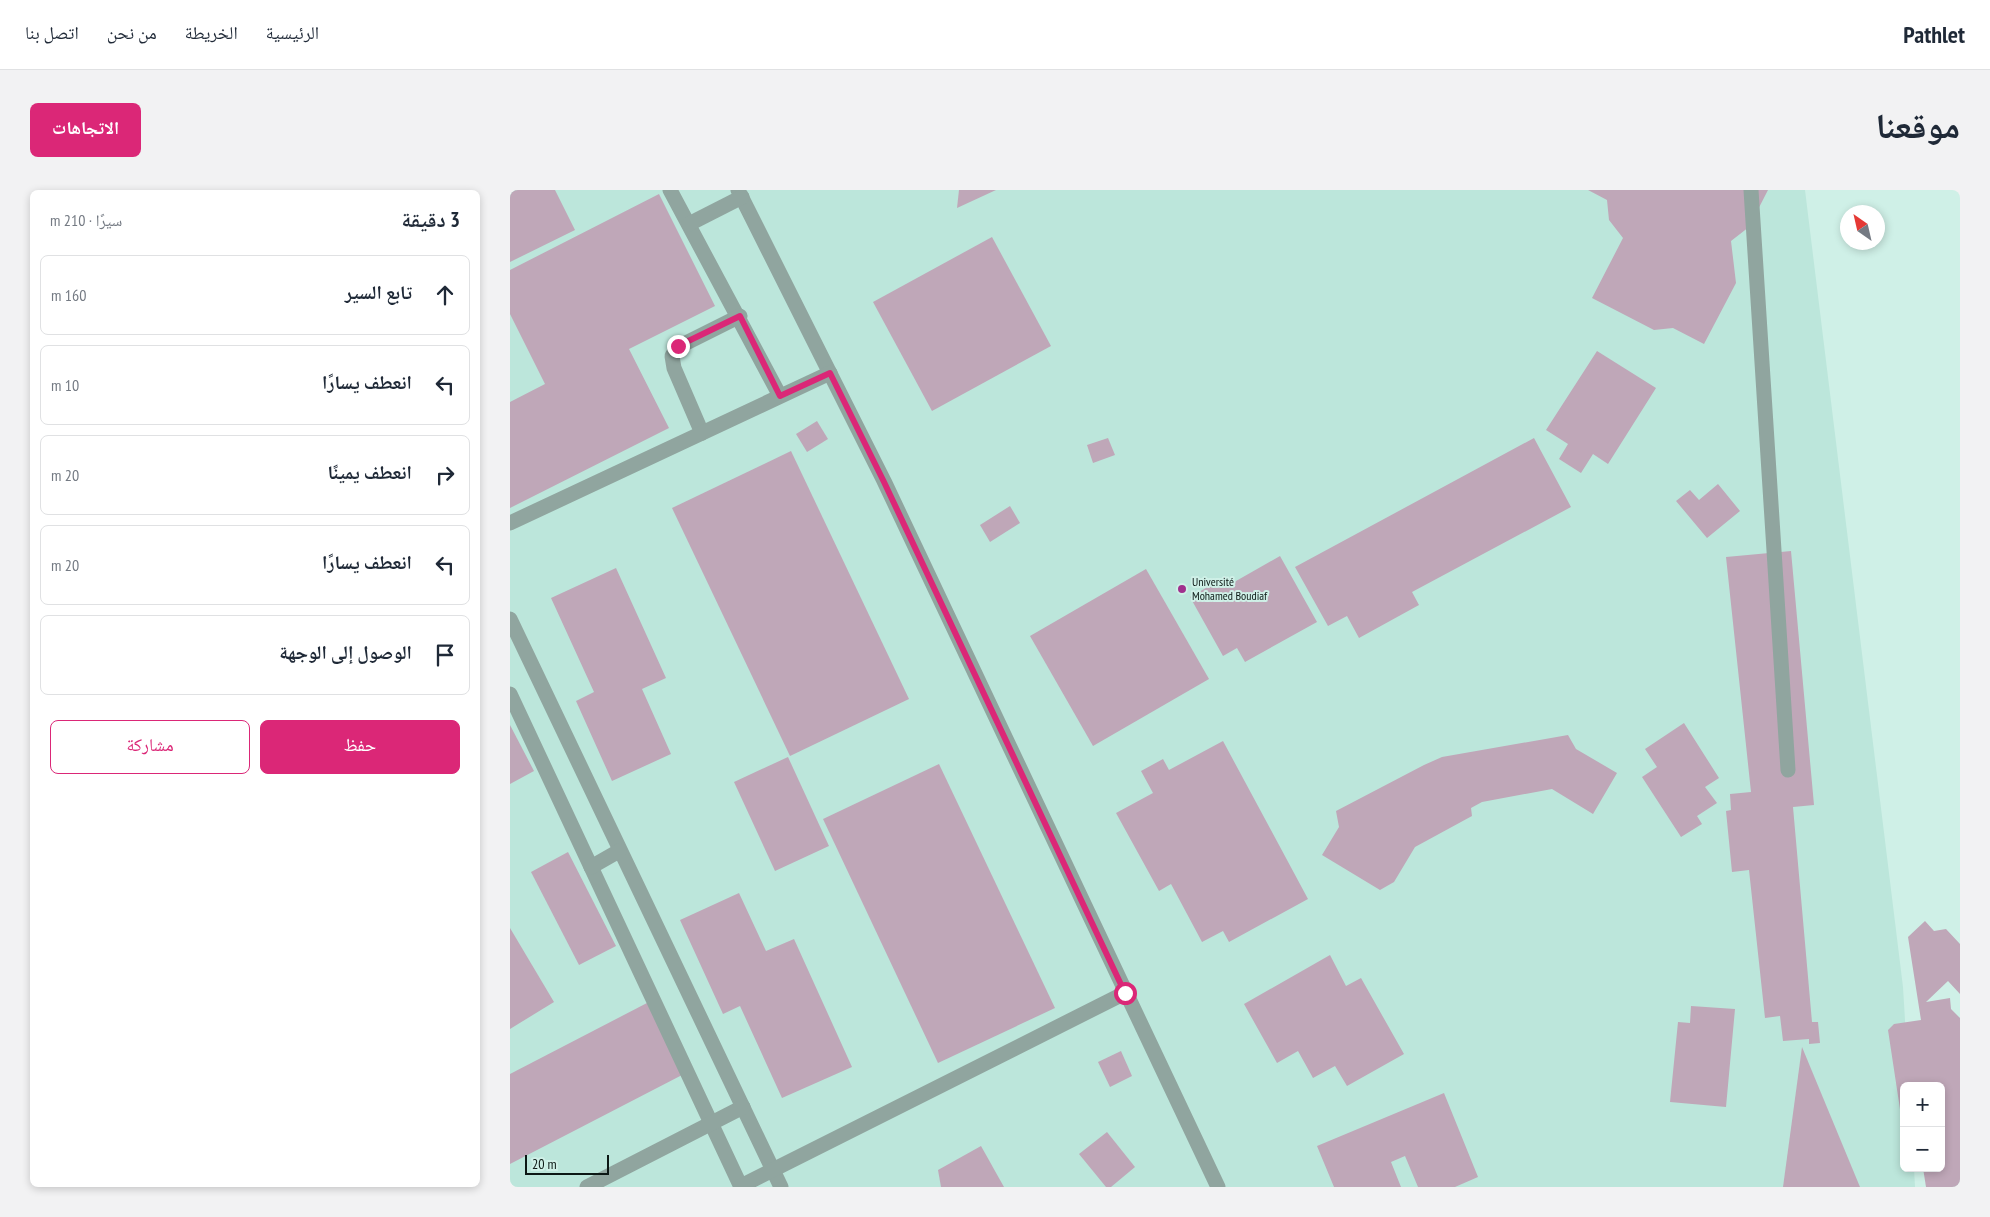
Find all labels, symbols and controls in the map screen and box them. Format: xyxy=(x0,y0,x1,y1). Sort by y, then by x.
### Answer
text: Pathlet xyxy=(1903,19,1965,50)
text: اتصل بنا xyxy=(25,21,79,44)
text: من نحن xyxy=(107,21,157,44)
text: الخريطة xyxy=(185,21,238,44)
text: الرئيسية xyxy=(266,21,319,44)
text: موقعنا xyxy=(1875,102,1960,148)
button: الاتجاهات xyxy=(30,103,141,157)
north arrow xyxy=(1840,205,1885,250)
text: 3 دقيقة xyxy=(402,206,460,233)
text: سيرًا · 210 m xyxy=(50,210,122,230)
text: تابع السير xyxy=(345,280,412,304)
icon: ahead xyxy=(431,281,459,309)
text: 160 m xyxy=(51,285,86,305)
route end xyxy=(667,335,690,358)
text: انعطف يسارًا xyxy=(322,370,412,394)
icon: left xyxy=(431,371,459,399)
text: 10 m xyxy=(51,375,79,395)
text: انعطف يمينًا xyxy=(328,460,412,484)
icon: right xyxy=(431,461,459,489)
text: 20 m xyxy=(51,465,79,485)
text: انعطف يسارًا xyxy=(322,550,412,574)
icon: left xyxy=(431,551,459,579)
text: 20 m xyxy=(51,555,79,575)
place label: Université Mohamed Boudiaf xyxy=(1192,574,1268,603)
marker: Université Mohamed Boudiaf xyxy=(1176,583,1188,595)
text: الوصول إلى الوجهة xyxy=(279,640,412,664)
icon: arrive xyxy=(431,641,459,669)
button: مشاركة xyxy=(50,720,250,774)
button: حفظ xyxy=(260,720,460,774)
route start xyxy=(1114,982,1137,1005)
map controls xyxy=(1900,1082,1945,1172)
button: + xyxy=(1900,1082,1945,1127)
button: − xyxy=(1900,1127,1945,1172)
scale bar xyxy=(525,1152,609,1175)
text: 20 m xyxy=(532,1155,557,1173)

